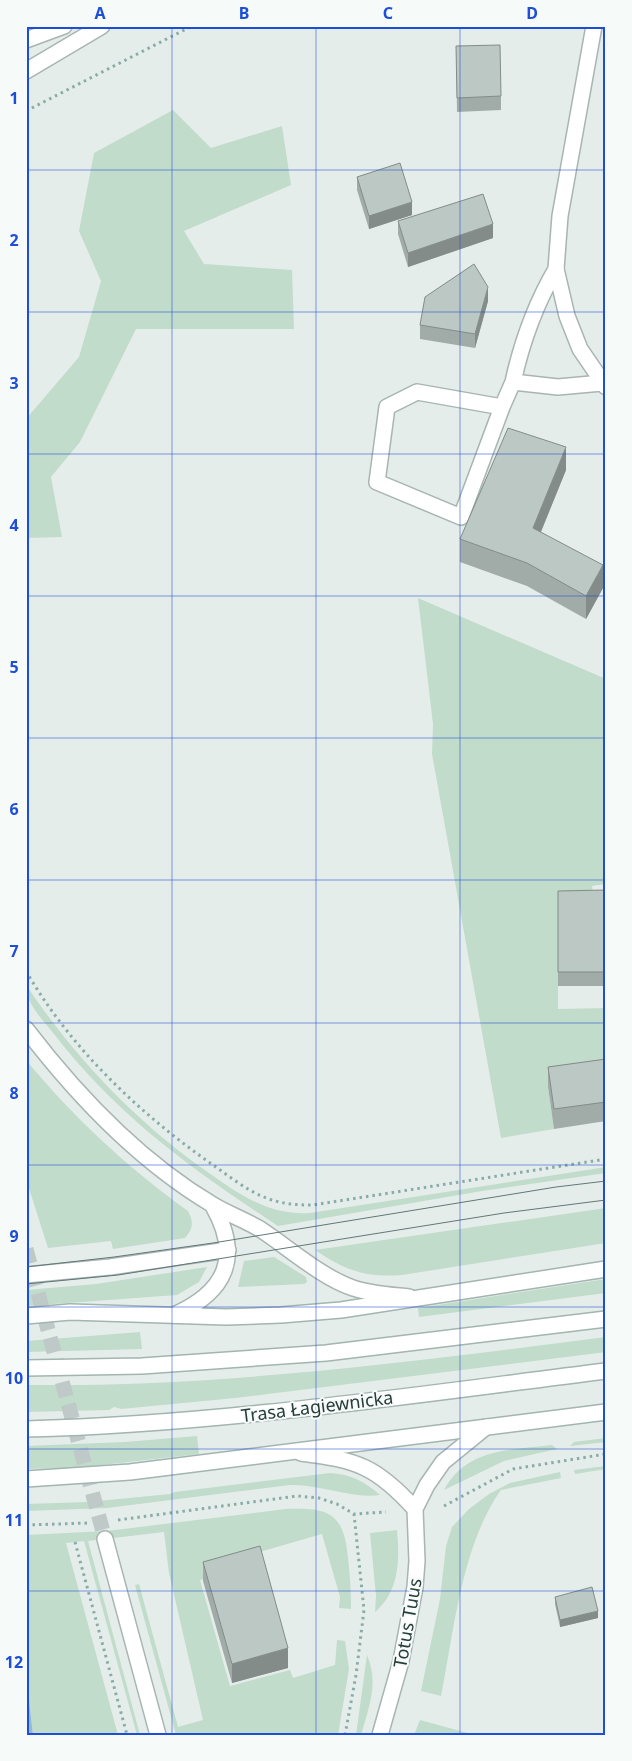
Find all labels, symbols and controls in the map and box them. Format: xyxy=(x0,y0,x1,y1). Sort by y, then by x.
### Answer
text: A xyxy=(94,2,106,24)
text: B xyxy=(239,2,249,24)
text: C xyxy=(383,2,393,24)
text: D xyxy=(526,2,538,24)
text: 1 xyxy=(9,87,19,109)
text: 2 xyxy=(9,229,19,251)
text: 3 xyxy=(9,372,19,394)
text: 4 xyxy=(9,514,19,536)
text: 5 xyxy=(9,656,19,678)
text: 6 xyxy=(9,798,19,820)
text: 7 xyxy=(9,940,19,962)
text: 8 xyxy=(9,1082,19,1104)
text: 9 xyxy=(9,1225,19,1247)
text: 10 xyxy=(5,1367,23,1389)
street label: Trasa Łagiewnicka xyxy=(240,1385,394,1427)
text: 11 xyxy=(5,1509,23,1531)
street label: Totus Tuus xyxy=(387,1576,427,1670)
text: 12 xyxy=(5,1651,23,1673)

